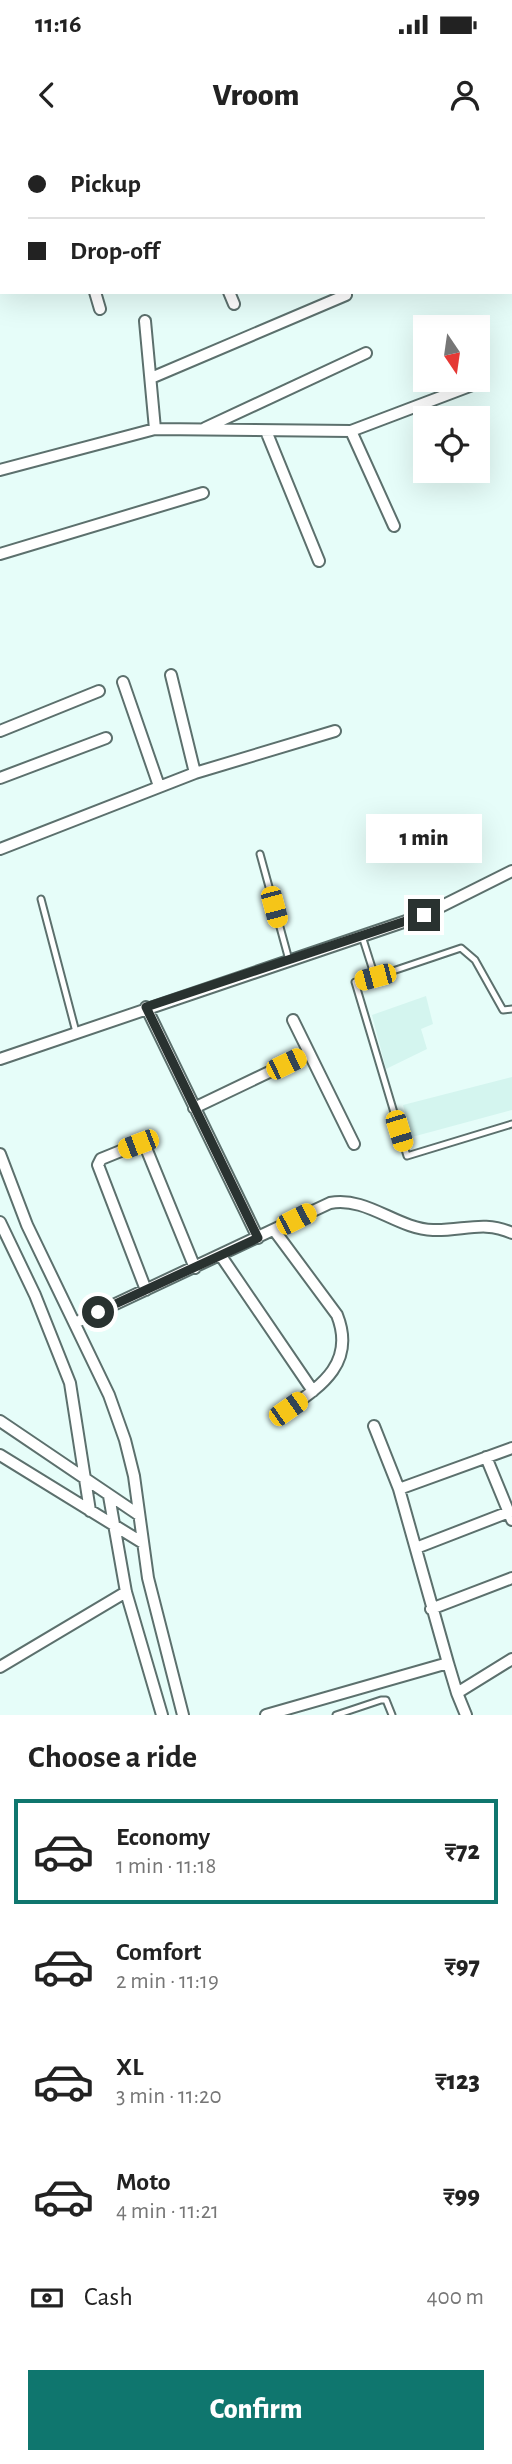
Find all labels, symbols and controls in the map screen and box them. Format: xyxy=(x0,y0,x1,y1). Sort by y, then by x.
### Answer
text: 11:16 xyxy=(35,11,82,37)
icon: back xyxy=(28,76,66,114)
icon: person xyxy=(446,76,484,114)
text: Vroom xyxy=(213,79,299,111)
text: Pickup xyxy=(70,171,141,197)
text: Drop-off xyxy=(70,238,159,264)
north arrow xyxy=(413,315,490,392)
map controls xyxy=(413,315,490,483)
button: locate xyxy=(413,406,490,483)
callout: 1 min xyxy=(366,814,482,862)
text: 1 min xyxy=(400,827,448,850)
car xyxy=(259,884,290,930)
route end xyxy=(408,899,440,931)
car xyxy=(352,961,399,993)
car xyxy=(263,1045,310,1083)
car xyxy=(383,1108,416,1154)
car xyxy=(115,1127,162,1161)
car xyxy=(273,1200,320,1238)
route start xyxy=(82,1296,114,1328)
car xyxy=(265,1388,312,1430)
text: Choose a ride xyxy=(28,1741,197,1773)
icon: car xyxy=(32,1820,95,1883)
text: Economy xyxy=(116,1824,210,1850)
text: ₹72 xyxy=(445,1838,480,1864)
text: 1 min · 11:18 xyxy=(116,1855,216,1878)
icon: car xyxy=(32,1935,95,1998)
text: Comfort xyxy=(116,1939,201,1965)
text: ₹97 xyxy=(445,1953,480,1979)
text: 2 min · 11:19 xyxy=(116,1970,219,1993)
icon: car xyxy=(32,2050,95,2113)
text: XL xyxy=(116,2054,143,2080)
text: ₹123 xyxy=(435,2068,480,2094)
text: 3 min · 11:20 xyxy=(116,2085,222,2108)
icon: car xyxy=(32,2165,95,2228)
text: Moto xyxy=(116,2169,171,2195)
text: ₹99 xyxy=(443,2183,480,2209)
text: 4 min · 11:21 xyxy=(116,2200,219,2223)
icon: cash xyxy=(28,2279,66,2317)
text: Cash xyxy=(84,2284,133,2310)
text: 400 m xyxy=(426,2286,484,2309)
button: Confirm xyxy=(28,2370,484,2450)

